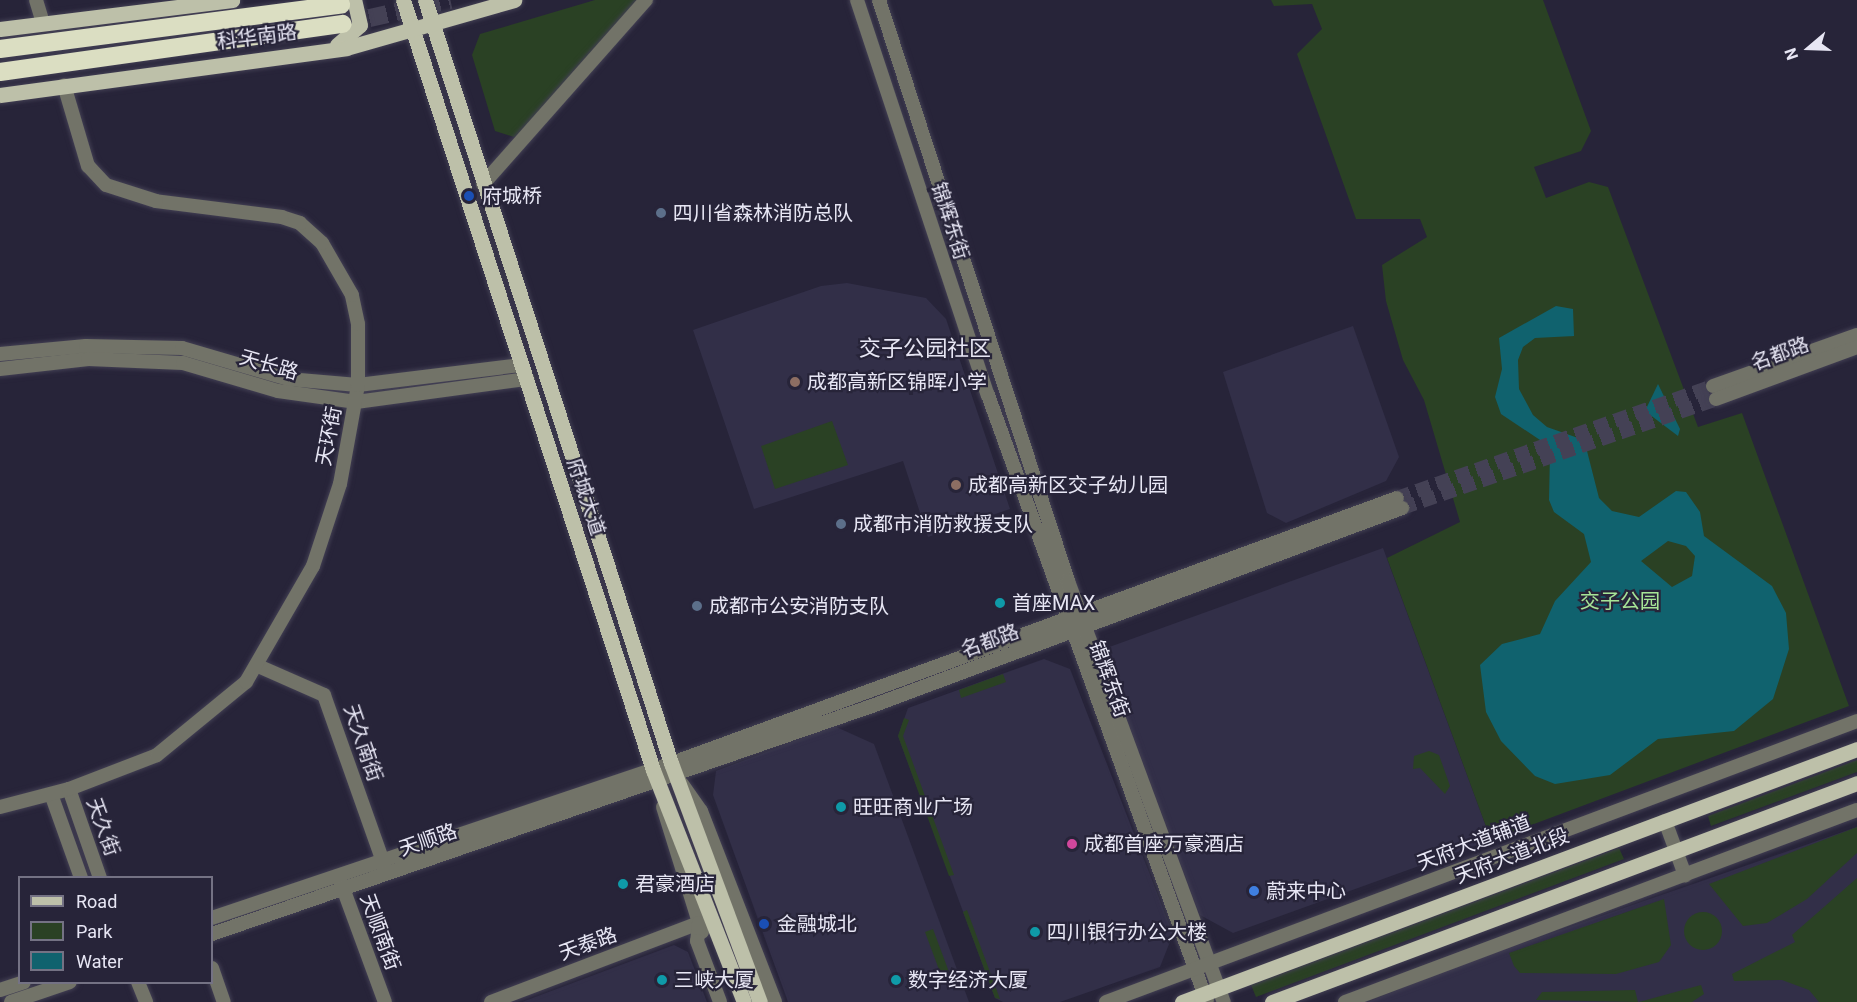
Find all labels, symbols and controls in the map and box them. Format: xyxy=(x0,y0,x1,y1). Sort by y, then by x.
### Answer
north arrow xyxy=(1779,18,1839,78)
street label: 科华南路 xyxy=(216,20,298,54)
text: N xyxy=(1781,46,1802,62)
street label: 锦辉东街 xyxy=(926,179,974,263)
place label: 府城桥 xyxy=(482,184,542,208)
marker: 府城桥 xyxy=(460,187,478,205)
place label: 四川省森林消防总队 xyxy=(673,201,853,225)
marker: 四川省森林消防总队 xyxy=(654,206,668,220)
street label: 名都路 xyxy=(1748,332,1812,376)
district label: 交子公园社区 xyxy=(859,336,991,362)
street label: 天长路 xyxy=(237,345,301,385)
place label: 成都高新区锦晖小学 xyxy=(807,370,987,394)
marker: 成都高新区锦晖小学 xyxy=(788,375,802,389)
street label: 天环街 xyxy=(311,404,347,468)
street label: 府城大道 xyxy=(562,455,610,539)
place label: 成都高新区交子幼儿园 xyxy=(968,473,1168,497)
marker: 成都高新区交子幼儿园 xyxy=(949,478,963,492)
place label: 成都市消防救援支队 xyxy=(853,512,1033,536)
marker: 成都市消防救援支队 xyxy=(834,517,848,531)
park label: 交子公园 xyxy=(1580,589,1660,613)
place label: 首座MAX xyxy=(1012,591,1095,615)
place label: 成都市公安消防支队 xyxy=(709,594,889,618)
marker: 首座MAX xyxy=(993,596,1007,610)
marker: 成都市公安消防支队 xyxy=(690,599,704,613)
street label: 名都路 xyxy=(958,619,1022,663)
street label: 锦辉东街 xyxy=(1084,637,1134,721)
street label: 天久南街 xyxy=(339,701,387,785)
street label: 天久街 xyxy=(81,795,125,859)
place label: 旺旺商业广场 xyxy=(853,795,973,819)
marker: 旺旺商业广场 xyxy=(834,800,848,814)
street label: 天府大道辅道 xyxy=(1414,810,1534,876)
street label: 天顺路 xyxy=(396,819,460,861)
street label: 天府大道北段 xyxy=(1452,823,1572,889)
place label: 成都首座万豪酒店 xyxy=(1084,832,1244,856)
marker: 成都首座万豪酒店 xyxy=(1065,837,1079,851)
place label: 君豪酒店 xyxy=(635,872,715,896)
legend xyxy=(18,876,213,984)
marker: 君豪酒店 xyxy=(616,877,630,891)
place label: 蔚来中心 xyxy=(1266,879,1346,903)
marker: 蔚来中心 xyxy=(1247,884,1261,898)
street label: 天顺南街 xyxy=(355,890,405,974)
text: Road xyxy=(76,891,117,912)
place label: 金融城北 xyxy=(777,912,857,936)
marker: 金融城北 xyxy=(755,915,773,933)
place label: 四川银行办公大楼 xyxy=(1047,920,1207,944)
text: Park xyxy=(76,921,112,942)
street label: 天泰路 xyxy=(556,922,620,966)
marker: 四川银行办公大楼 xyxy=(1028,925,1042,939)
text: Water xyxy=(76,951,123,972)
place label: 三峡大厦 xyxy=(674,968,754,992)
place label: 数字经济大厦 xyxy=(908,968,1028,992)
marker: 三峡大厦 xyxy=(655,973,669,987)
marker: 数字经济大厦 xyxy=(889,973,903,987)

